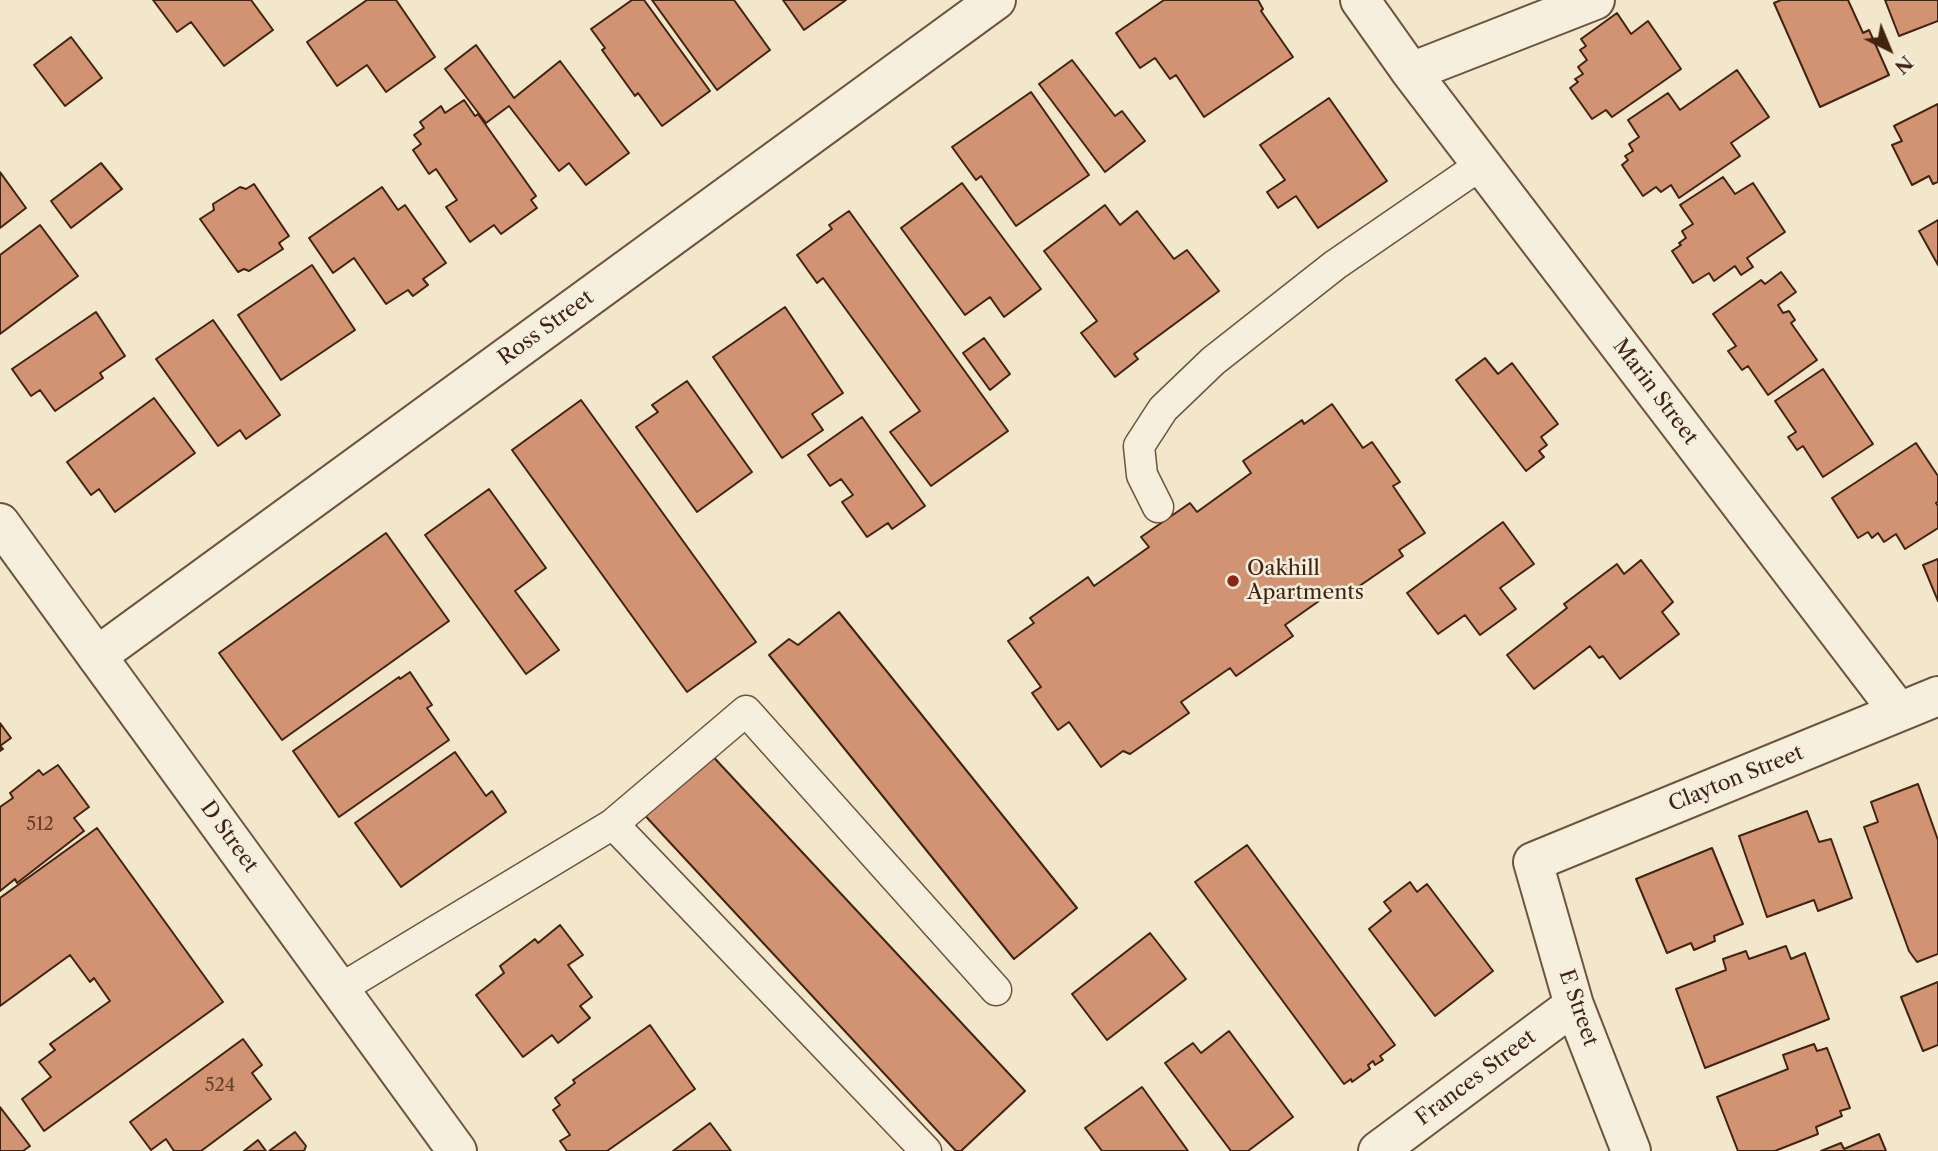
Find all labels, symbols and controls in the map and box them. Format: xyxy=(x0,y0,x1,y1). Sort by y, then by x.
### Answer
north arrow xyxy=(1854,14,1924,84)
text: N xyxy=(1890,51,1918,79)
street label: Ross Street xyxy=(494,285,598,371)
street label: Marin Street xyxy=(1607,334,1703,450)
place label: Oakhill Apartments xyxy=(1247,556,1364,606)
marker: Oakhill Apartments xyxy=(1225,573,1241,589)
street label: Clayton Street xyxy=(1665,740,1807,818)
street label: D Street xyxy=(195,796,263,878)
house number: 512 xyxy=(26,814,54,836)
street label: E Street xyxy=(1553,966,1603,1050)
street label: Frances Street xyxy=(1411,1025,1541,1131)
house number: 524 xyxy=(205,1075,235,1097)

